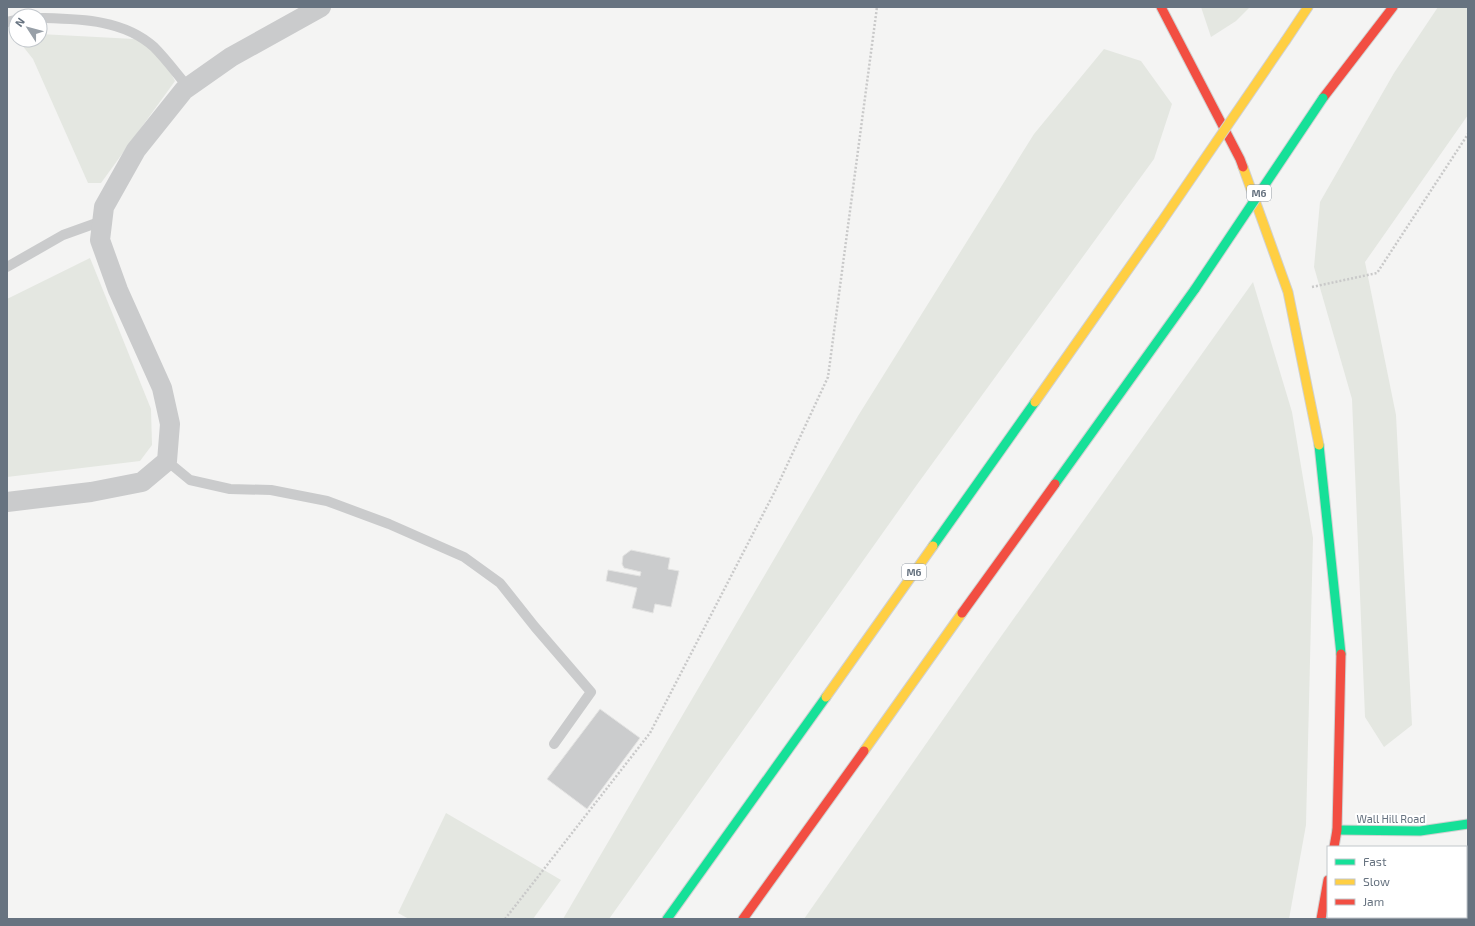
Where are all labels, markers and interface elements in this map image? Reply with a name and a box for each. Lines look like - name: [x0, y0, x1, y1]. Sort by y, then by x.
- north arrow: [8, 8, 48, 48]
- text: N: [12, 15, 27, 29]
- road number: M6: [1247, 185, 1271, 201]
- road number: M6: [902, 564, 926, 580]
- street label: Wall Hill Road: [1356, 812, 1426, 825]
- legend: [1327, 846, 1467, 918]
- text: Fast: [1363, 854, 1387, 868]
- text: Slow: [1363, 874, 1390, 888]
- text: Jam: [1363, 894, 1384, 908]

